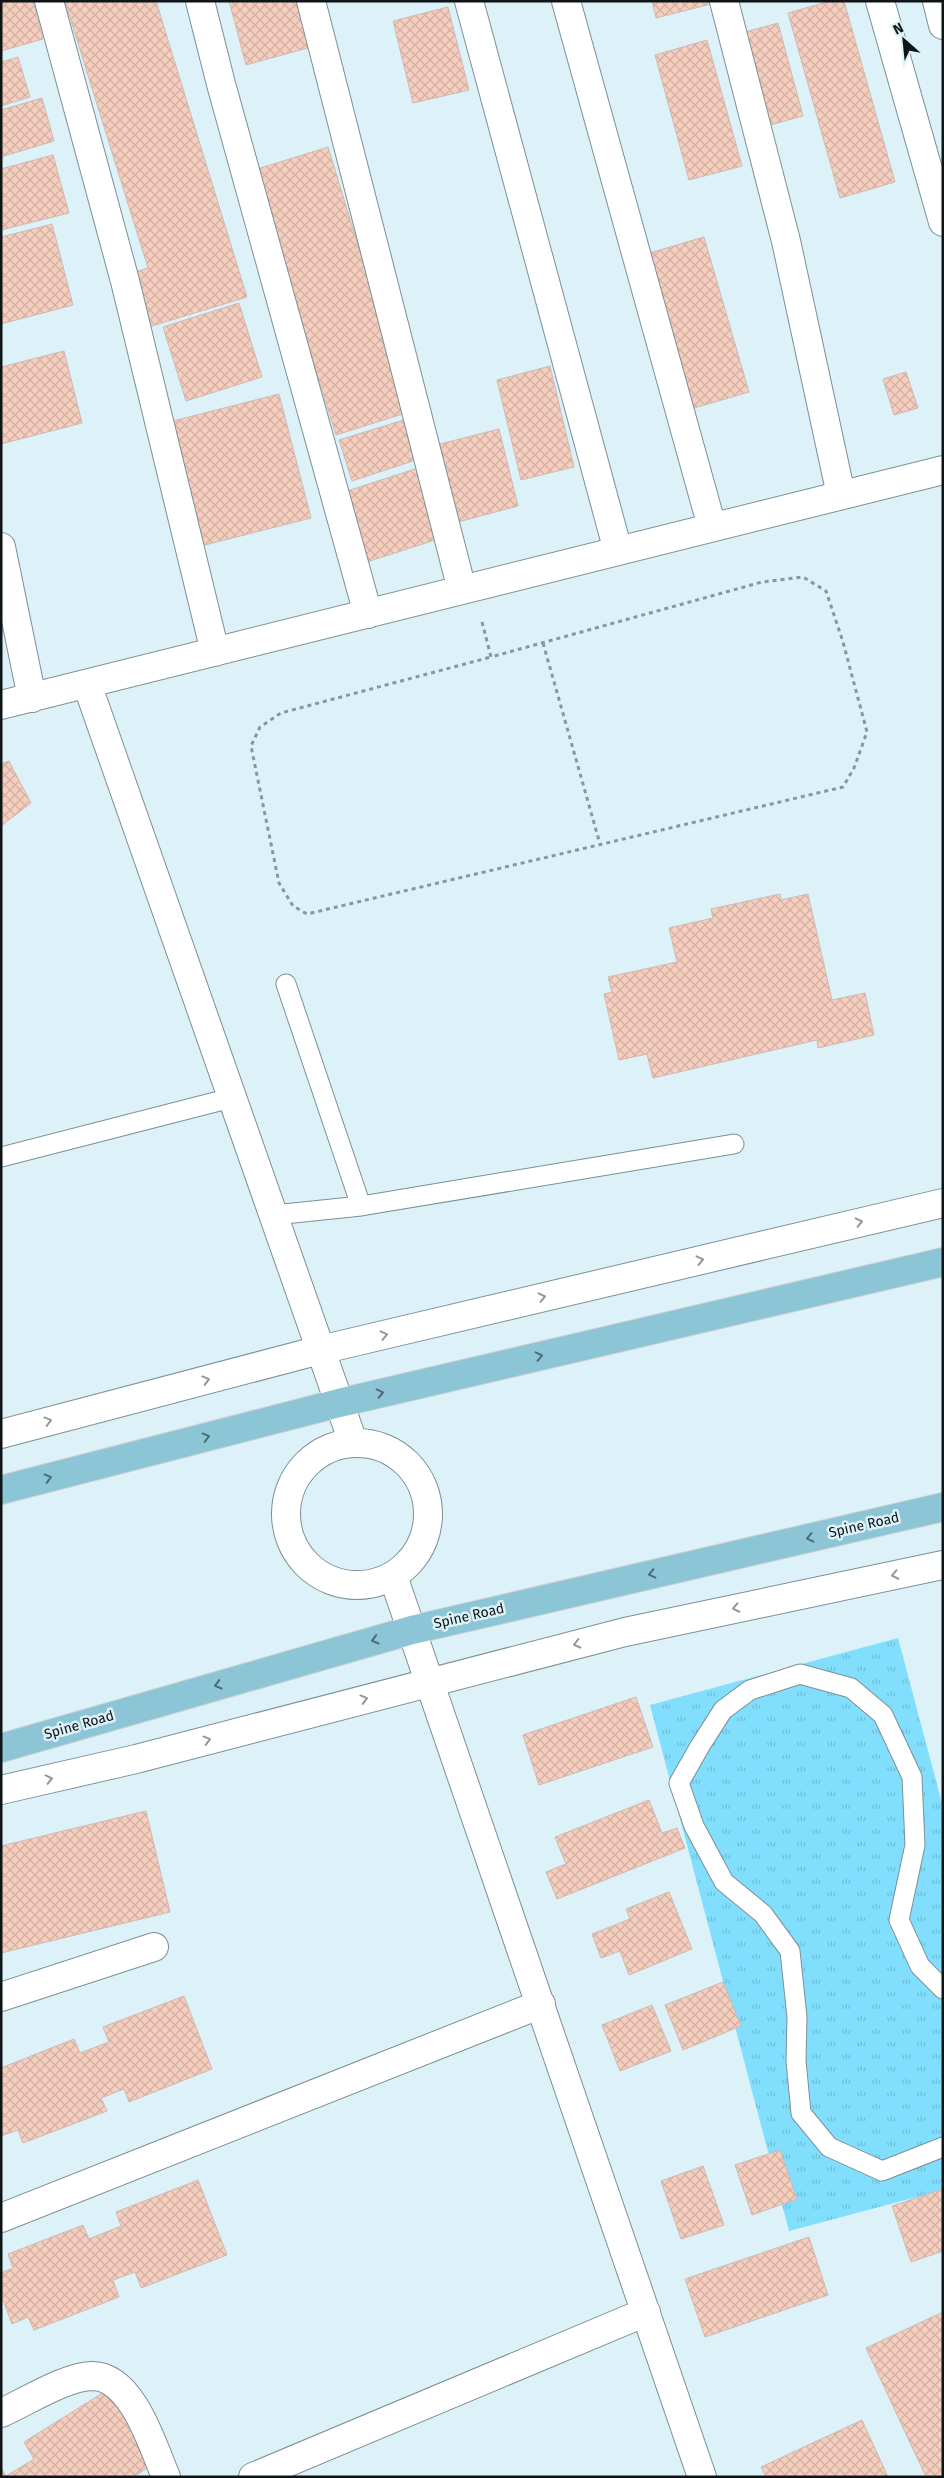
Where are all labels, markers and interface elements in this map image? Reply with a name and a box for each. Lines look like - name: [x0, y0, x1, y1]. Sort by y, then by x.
- north arrow: [879, 15, 929, 65]
- text: N: [890, 19, 906, 39]
- one-way arrow: [854, 1217, 863, 1228]
- one-way arrow: [696, 1255, 705, 1266]
- one-way arrow: [538, 1292, 547, 1303]
- one-way arrow: [380, 1330, 389, 1341]
- one-way arrow: [534, 1351, 543, 1362]
- one-way arrow: [201, 1375, 210, 1386]
- one-way arrow: [376, 1388, 385, 1399]
- one-way arrow: [44, 1416, 53, 1427]
- one-way arrow: [201, 1432, 210, 1443]
- one-way arrow: [44, 1473, 53, 1484]
- street label: Spine Road: [827, 1509, 901, 1541]
- one-way arrow: [806, 1532, 814, 1542]
- one-way arrow: [647, 1568, 656, 1579]
- one-way arrow: [891, 1569, 899, 1580]
- street label: Spine Road: [432, 1600, 506, 1632]
- one-way arrow: [732, 1603, 740, 1613]
- one-way arrow: [371, 1635, 379, 1645]
- one-way arrow: [573, 1638, 582, 1649]
- one-way arrow: [215, 1680, 223, 1690]
- one-way arrow: [359, 1694, 367, 1704]
- street label: Spine Road: [42, 1707, 116, 1743]
- one-way arrow: [202, 1735, 211, 1746]
- one-way arrow: [44, 1774, 53, 1785]

